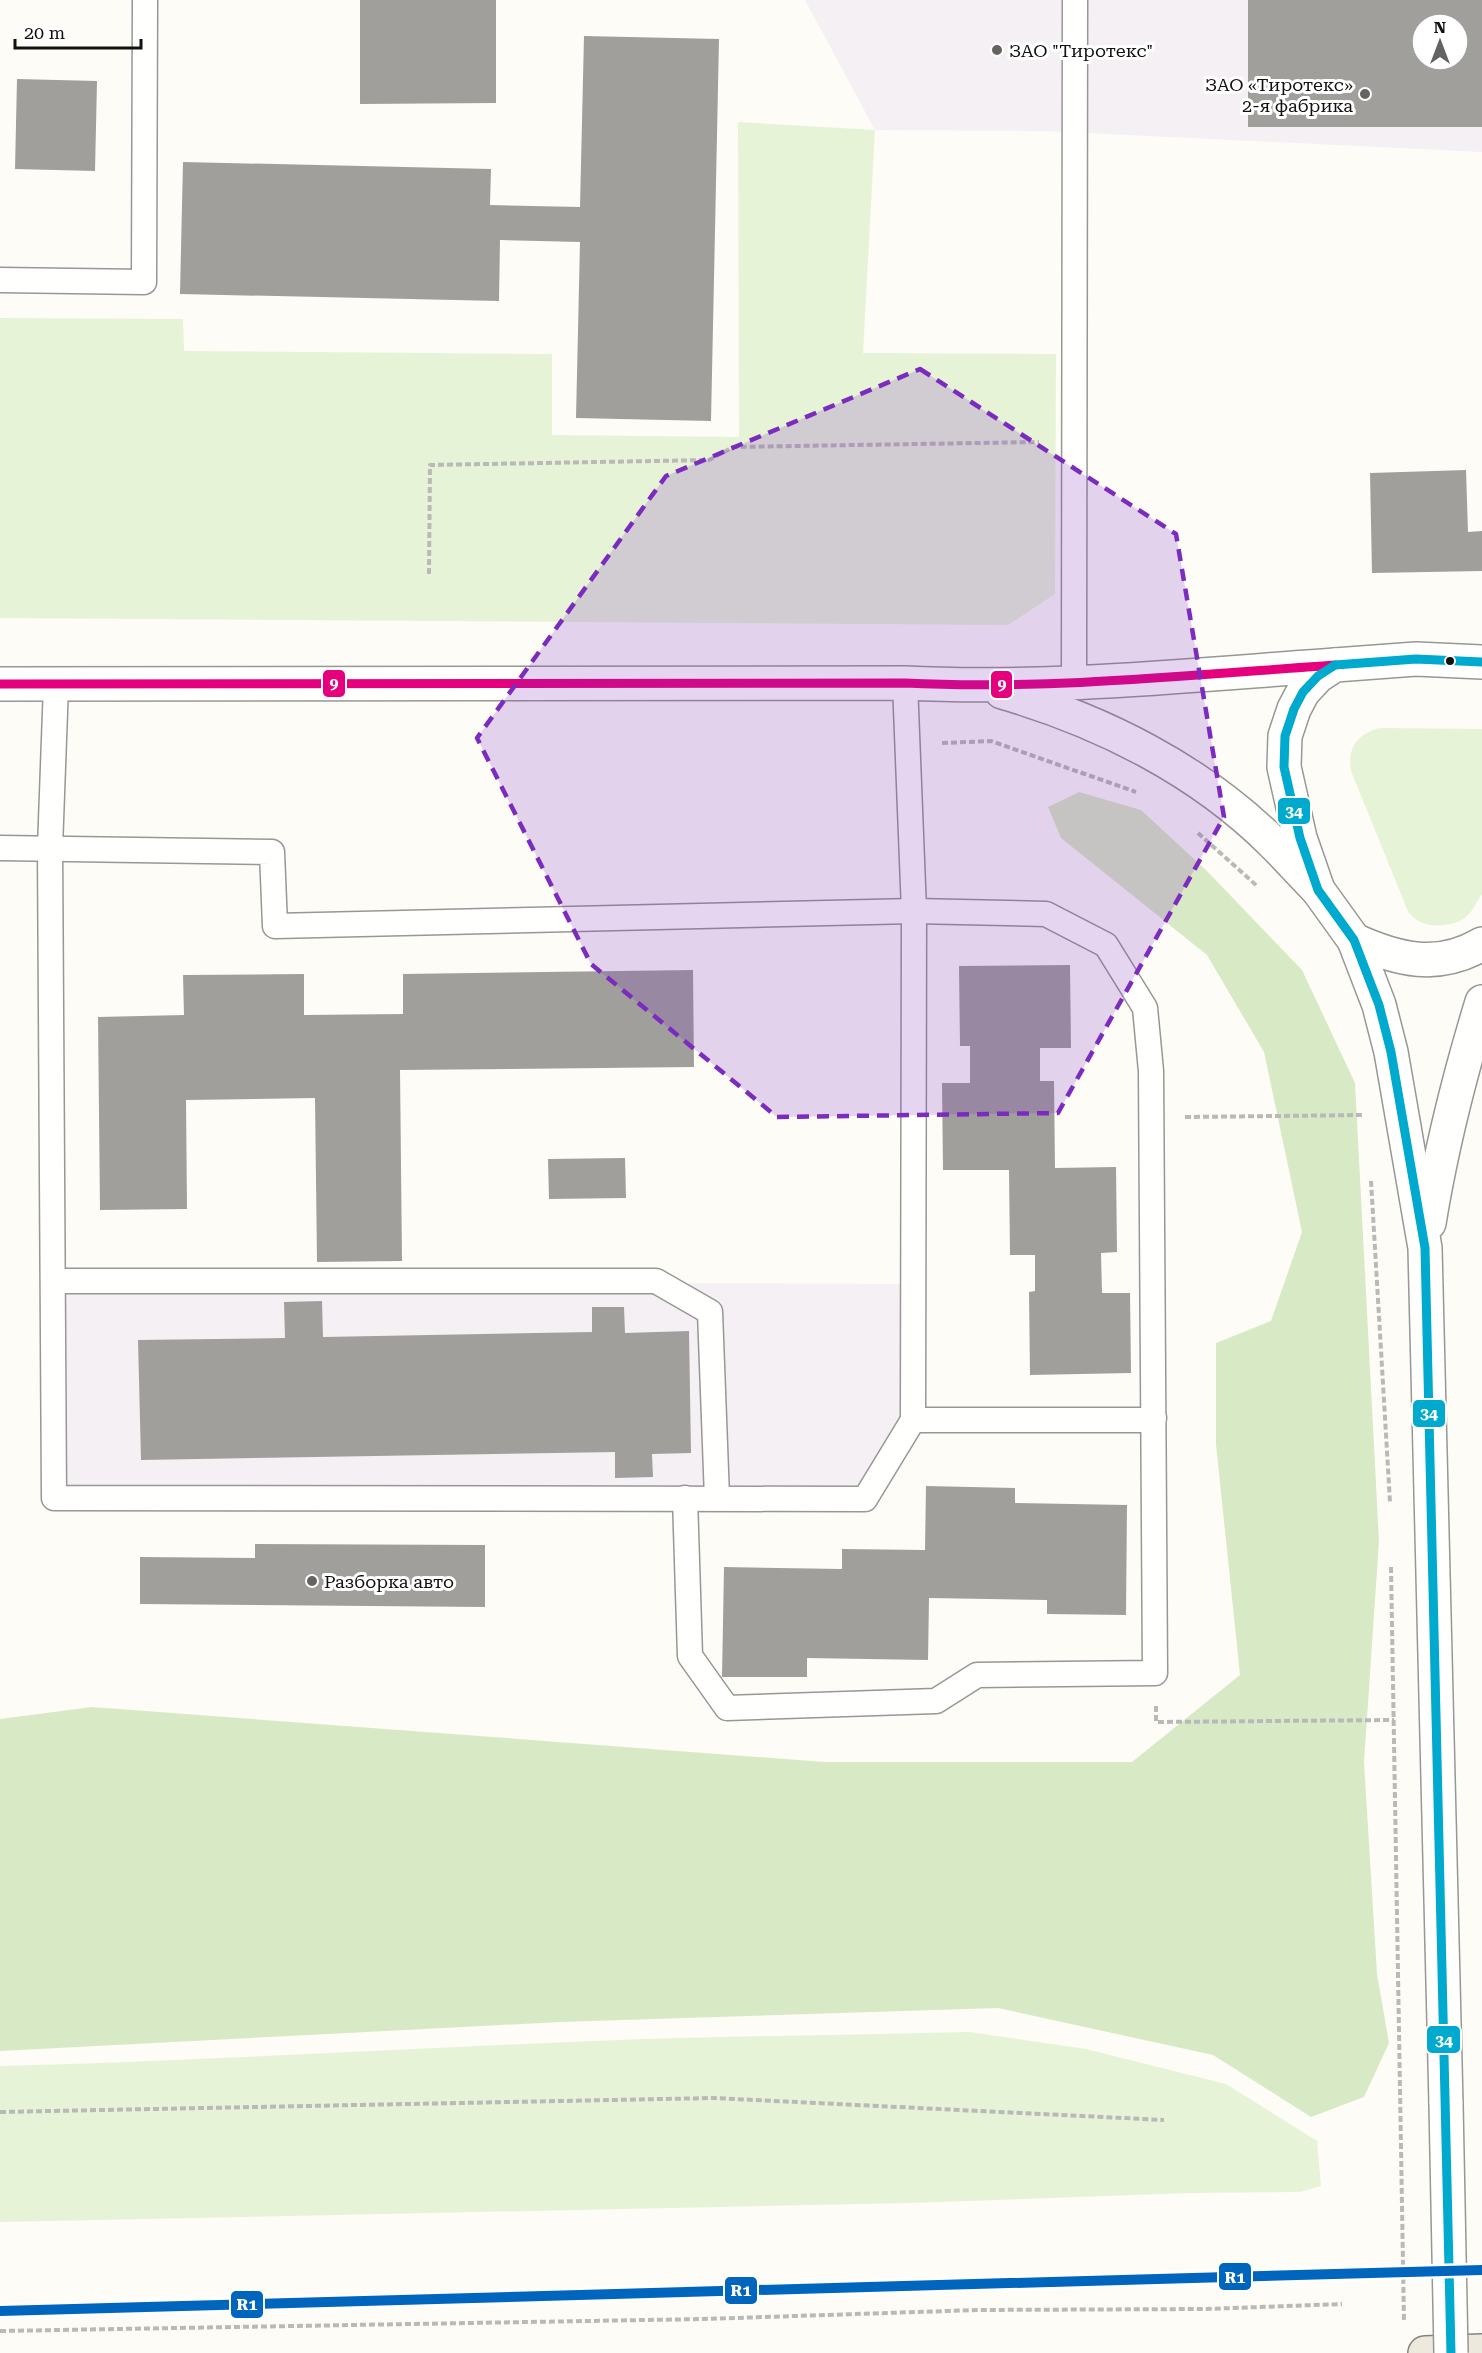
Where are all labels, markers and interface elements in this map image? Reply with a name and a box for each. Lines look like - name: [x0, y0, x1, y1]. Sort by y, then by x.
- scale bar: [15, 12, 141, 50]
- north arrow: [1410, 12, 1470, 72]
- text: N: [1434, 18, 1446, 37]
- text: 20 m: [24, 22, 65, 43]
- place label: ЗАО "Тиротекс": [1009, 40, 1153, 61]
- marker: ЗАО "Тиротекс": [990, 43, 1004, 57]
- place label: ЗАО «Тиротекс» 2-я фабрика: [1205, 74, 1353, 116]
- marker: ЗАО «Тиротекс» 2-я фабрика: [1358, 87, 1372, 101]
- unlabelled marker: [1444, 655, 1456, 667]
- line badge: 9: [322, 669, 346, 698]
- line badge: 9: [990, 670, 1013, 699]
- text: 9: [330, 674, 339, 693]
- text: 9: [998, 675, 1007, 694]
- line badge: 34: [1277, 797, 1311, 825]
- text: 34: [1285, 802, 1303, 821]
- line badge: 34: [1412, 1399, 1446, 1428]
- text: 34: [1420, 1404, 1438, 1423]
- place label: Разборка авто: [324, 1571, 454, 1592]
- marker: Разборка авто: [305, 1574, 319, 1588]
- line badge: 34: [1426, 2025, 1461, 2054]
- text: 34: [1435, 2031, 1453, 2050]
- line badge: R1: [1218, 2262, 1252, 2291]
- text: R1: [1225, 2268, 1245, 2287]
- line badge: R1: [724, 2276, 758, 2305]
- text: R1: [731, 2281, 751, 2300]
- line badge: R1: [230, 2290, 264, 2319]
- text: R1: [237, 2295, 257, 2314]

